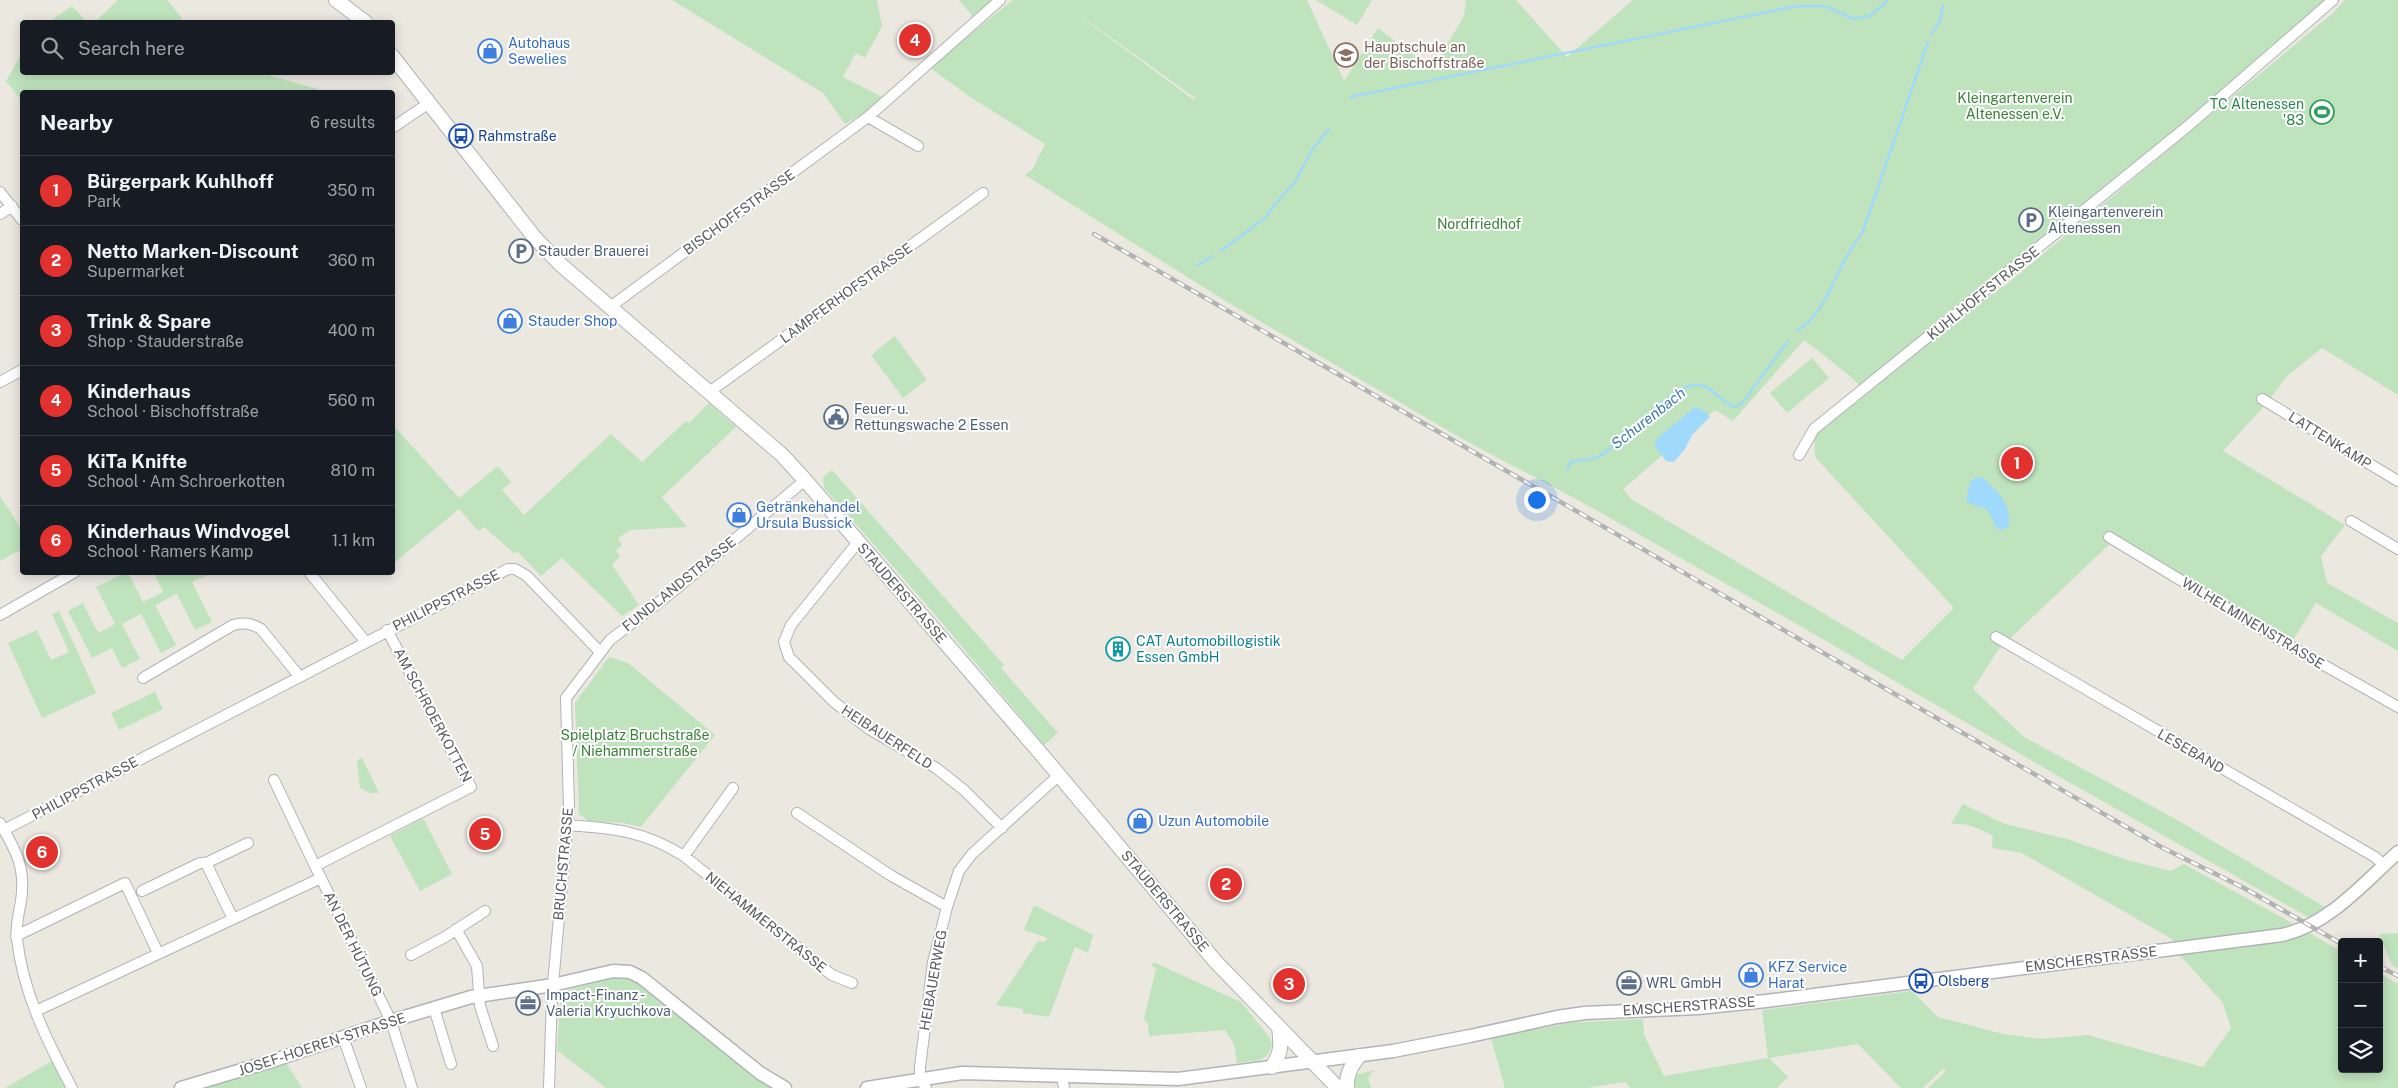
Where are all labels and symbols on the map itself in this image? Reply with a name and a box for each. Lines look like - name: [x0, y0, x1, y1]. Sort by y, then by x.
- pin: 4: [899, 21, 931, 59]
- place label: Autohaus Sewelies: [508, 35, 570, 67]
- shop icon: Autohaus Sewelies: [477, 38, 503, 64]
- place label: Hauptschule an der Bischoffstraße: [1364, 39, 1485, 71]
- school or university icon: Hauptschule an der Bischoffstraße: [1333, 42, 1359, 68]
- park label: Kleingartenverein Altenessen e.V.: [1957, 90, 2073, 122]
- place label: TC Altenessen '83: [2210, 96, 2304, 128]
- sports icon: TC Altenessen '83: [2309, 99, 2335, 125]
- bus stop icon: Rahmstraße: [448, 123, 474, 149]
- place label: Rahmstraße: [478, 128, 557, 144]
- street label: BISCHOFFSTRASSE: [680, 166, 798, 258]
- place label: Kleingartenverein Altenessen: [2048, 204, 2163, 236]
- parking icon: Kleingartenverein Altenessen: [2018, 207, 2044, 233]
- park label: Nordfriedhof: [1437, 216, 1522, 232]
- parking icon: Stauder Brauerei: [508, 238, 534, 264]
- street label: LAMPFERHOFSTRASSE: [777, 240, 915, 346]
- place label: Stauder Brauerei: [538, 243, 649, 259]
- street label: KUHLHOFFSTRASSE: [1924, 243, 2042, 343]
- shop icon: Stauder Shop: [497, 308, 523, 334]
- place label: Stauder Shop: [528, 313, 617, 329]
- water label: Schurenbach: [1608, 384, 1688, 452]
- place label: Feuer- u. Rettungswache 2 Essen: [854, 401, 1009, 433]
- public building icon: Feuer- u. Rettungswache 2 Essen: [823, 404, 849, 430]
- street label: LATTENKAMP: [2286, 408, 2374, 472]
- pin: 1: [2001, 444, 2033, 482]
- your location: [1524, 487, 1550, 513]
- place label: Getränkehandel Ursula Bussick: [756, 499, 860, 531]
- shop icon: Getränkehandel Ursula Bussick: [726, 502, 752, 528]
- street label: FUNDLANDSTRASSE: [619, 533, 739, 635]
- street label: STAUDERSTRASSE: [854, 540, 950, 646]
- street label: PHILIPPSTRASSE: [390, 566, 502, 634]
- street label: WILHELMINENSTRASSE: [2179, 574, 2327, 672]
- place label: CAT Automobillogistik Essen GmbH: [1136, 633, 1281, 665]
- building icon: CAT Automobillogistik Essen GmbH: [1105, 636, 1131, 662]
- street label: AM SCHROERKOTTEN: [391, 645, 475, 785]
- street label: HEIBAUERFELD: [839, 702, 935, 772]
- street label: LESEBAND: [2155, 725, 2227, 777]
- park label: Spielplatz Bruchstraße / Niehammerstraße: [561, 727, 709, 759]
- street label: PHILIPPSTRASSE: [29, 753, 141, 823]
- street label: BRUCHSTRASSE: [550, 807, 576, 921]
- shop icon: Uzun Automobile: [1127, 808, 1153, 834]
- place label: Uzun Automobile: [1158, 813, 1269, 829]
- pin: 5: [469, 815, 501, 853]
- pin: 6: [26, 833, 58, 871]
- street label: STAUDERSTRASSE: [1118, 847, 1212, 955]
- pin: 2: [1210, 865, 1242, 903]
- street label: NIEHAMMERSTRASSE: [702, 868, 830, 976]
- street label: AN DER HÜTUNG: [321, 888, 387, 999]
- street label: HEIBAUERWEG: [916, 928, 950, 1032]
- street label: EMSCHERSTRASSE: [2024, 943, 2158, 975]
- place label: KFZ Service Harat: [1768, 959, 1847, 991]
- shop icon: KFZ Service Harat: [1738, 962, 1764, 988]
- pin: 3: [1273, 965, 1305, 1003]
- bus stop icon: Olsberg: [1908, 968, 1934, 994]
- office icon: WRL GmbH: [1616, 970, 1642, 996]
- place label: Olsberg: [1938, 973, 1990, 989]
- place label: WRL GmbH: [1646, 975, 1722, 991]
- place label: Impact-Finanz - Valeria Kryuchkova: [546, 987, 671, 1019]
- office icon: Impact-Finanz - Valeria Kryuchkova: [515, 990, 541, 1016]
- street label: EMSCHERSTRASSE: [1622, 993, 1756, 1019]
- street label: JOSEF-HOEREN-STRASSE: [236, 1009, 408, 1079]

